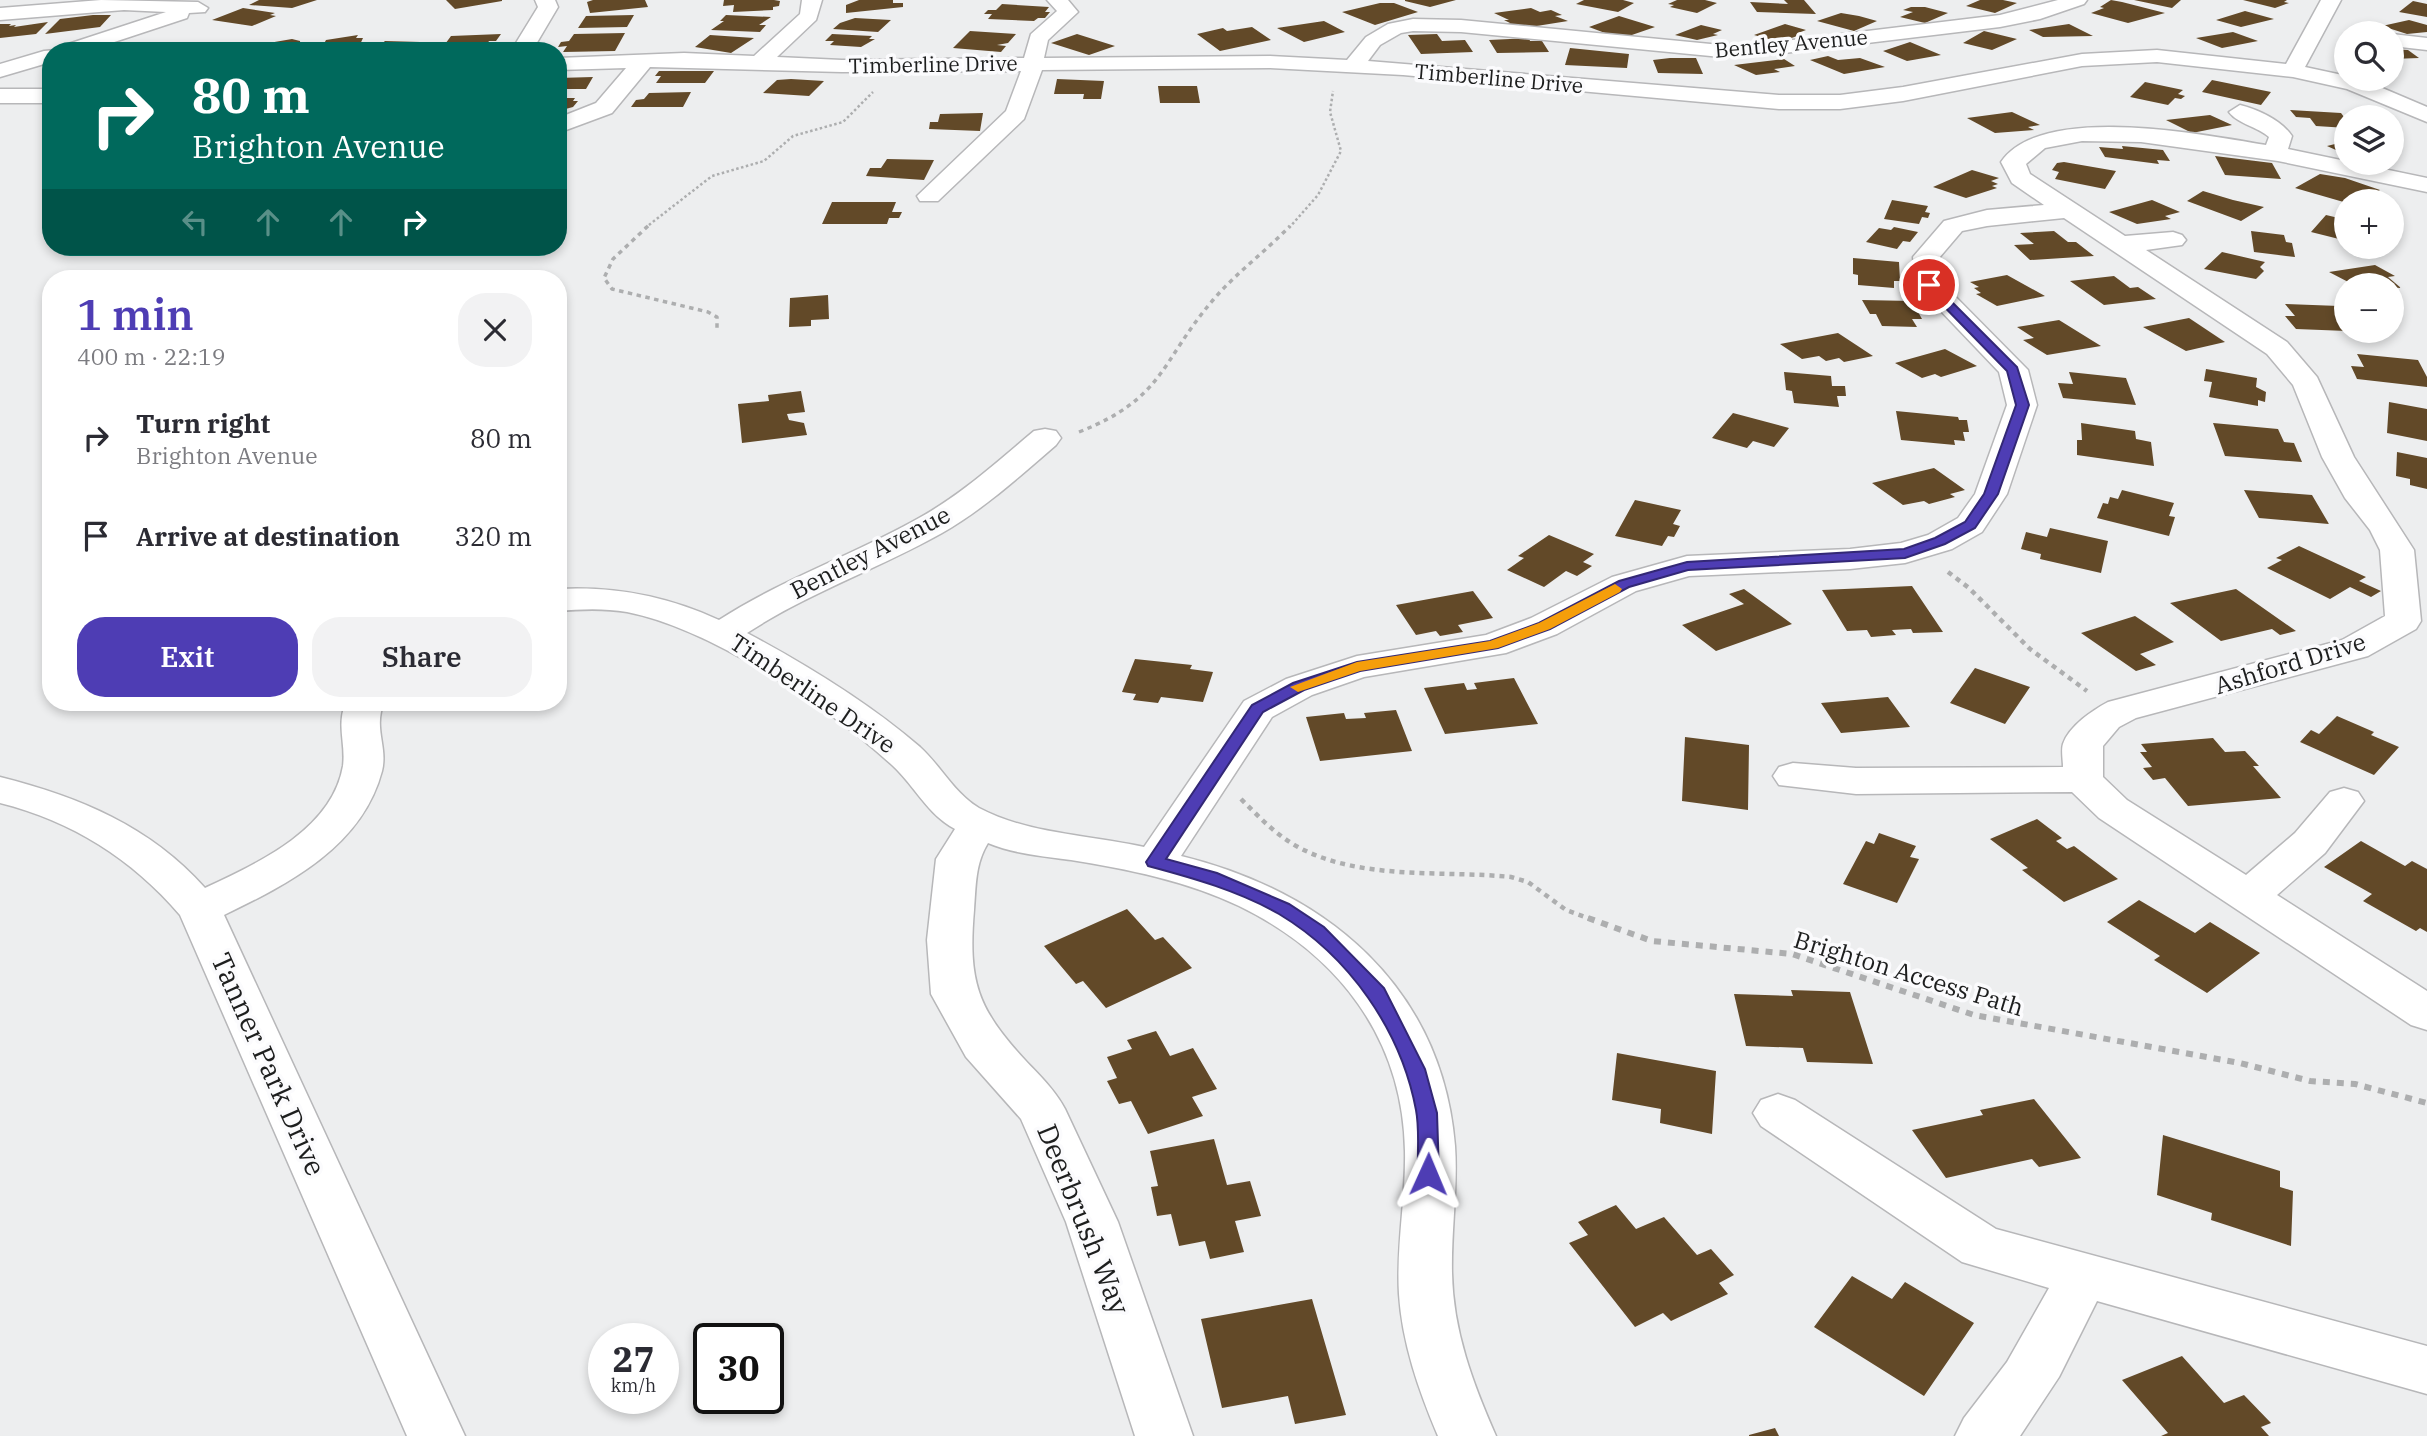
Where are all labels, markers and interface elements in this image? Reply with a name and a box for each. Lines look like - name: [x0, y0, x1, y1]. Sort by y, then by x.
- map controls: [2334, 21, 2404, 343]
- button: search: [2334, 21, 2404, 91]
- street label: Bentley Avenue: [1713, 22, 1869, 64]
- street label: Timberline Drive: [848, 49, 1018, 79]
- street label: Timberline Drive: [1414, 57, 1584, 99]
- text: 80 m: [192, 63, 310, 126]
- icon: right: [77, 70, 168, 161]
- button: layers: [2334, 105, 2404, 175]
- text: Brighton Avenue: [192, 125, 445, 167]
- button: +: [2334, 189, 2404, 259]
- icon: left: [176, 203, 214, 241]
- icon: ahead: [249, 203, 287, 241]
- icon: ahead: [322, 203, 360, 241]
- icon: right: [395, 203, 433, 241]
- pin: [1899, 255, 1959, 315]
- icon: arrive: [1910, 266, 1948, 304]
- button: −: [2334, 273, 2404, 343]
- text: 1 min: [77, 287, 194, 342]
- button: close: [458, 293, 532, 367]
- text: 400 m · 22:19: [77, 341, 226, 371]
- text: Turn right: [136, 406, 270, 440]
- icon: right: [77, 419, 115, 457]
- text: 80 m: [470, 421, 532, 455]
- text: Brighton Avenue: [136, 440, 318, 470]
- street label: Bentley Avenue: [785, 498, 955, 606]
- icon: arrive: [77, 517, 115, 555]
- text: Arrive at destination: [136, 519, 400, 553]
- text: 320 m: [454, 519, 532, 553]
- button: Exit: [77, 617, 298, 697]
- button: Share: [312, 617, 532, 697]
- street label: Ashford Drive: [2211, 625, 2369, 701]
- street label: Timberline Drive: [724, 626, 902, 760]
- street label: Brighton Access Path: [1790, 923, 2028, 1023]
- street label: Tanner Park Drive: [203, 947, 335, 1181]
- street label: Deerbrush Way: [1029, 1118, 1139, 1320]
- position arrow: [1391, 1137, 1465, 1211]
- speed limit sign: 30: [693, 1323, 784, 1414]
- text: 27: [612, 1336, 655, 1382]
- text: km/h: [611, 1374, 656, 1397]

